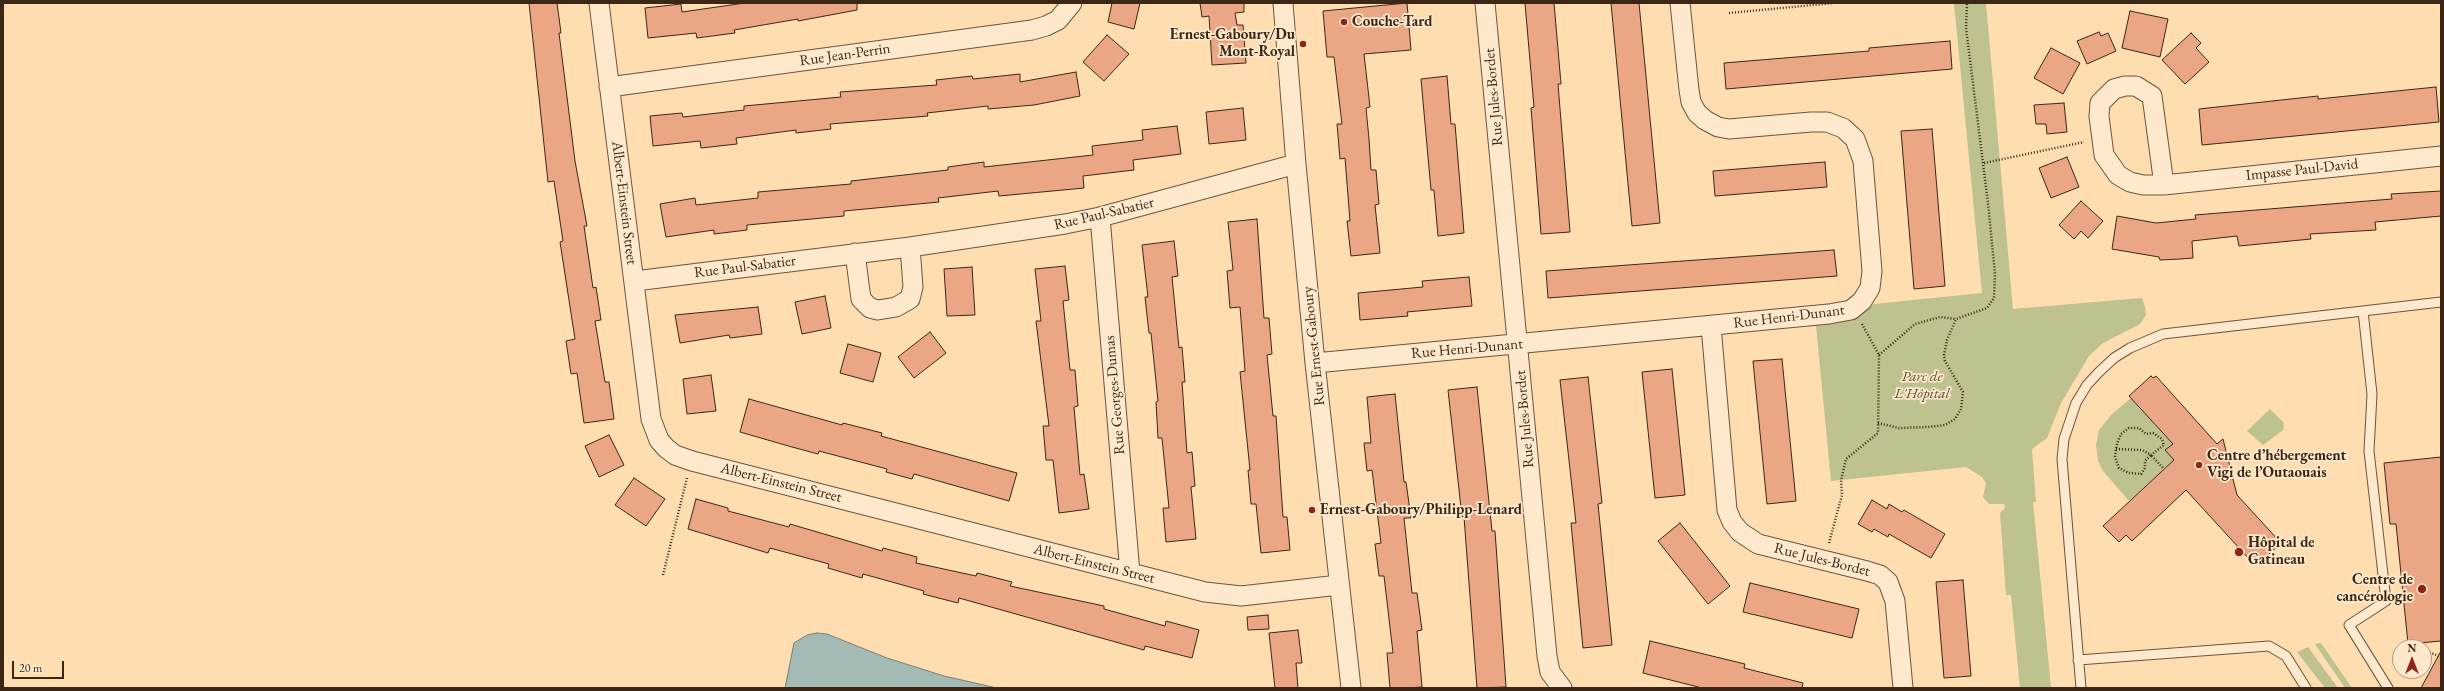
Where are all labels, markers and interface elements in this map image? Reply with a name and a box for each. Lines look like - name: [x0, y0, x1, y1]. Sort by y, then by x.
- place label: Couche-Tard: [1352, 13, 1433, 31]
- marker: Couche-Tard: [1339, 17, 1349, 27]
- place label: Ernest-Gaboury/Du Mont-Royal: [1170, 26, 1295, 61]
- marker: Ernest-Gaboury/Du Mont-Royal: [1298, 39, 1308, 49]
- street label: Rue Jean-Perrin: [798, 40, 892, 70]
- street label: Rue Jules-Bordet: [1481, 47, 1507, 147]
- street label: Albert-Einstein Street: [607, 140, 641, 266]
- street label: Impasse Paul-David: [2245, 155, 2359, 185]
- street label: Rue Paul-Sabatier: [1052, 194, 1156, 234]
- street label: Rue Paul-Sabatier: [693, 252, 797, 282]
- street label: Rue Ernest-Gaboury: [1299, 285, 1329, 407]
- street label: Rue Henri-Dunant: [1732, 301, 1846, 333]
- street label: Rue Georges-Dumas: [1101, 335, 1129, 455]
- street label: Rue Henri-Dunant: [1410, 335, 1524, 363]
- park label: Parc de L'Hôpital: [1894, 368, 1950, 403]
- street label: Rue Jules-Bordet: [1512, 369, 1538, 469]
- place label: Centre d’hébergement Vigi de l’Outaouais: [2207, 447, 2346, 482]
- street label: Albert-Einstein Street: [718, 459, 844, 507]
- marker: Centre d’hébergement Vigi de l’Outaouais: [2194, 460, 2204, 470]
- place label: Ernest-Gaboury/Philipp-Lenard: [1320, 501, 1522, 519]
- marker: Ernest-Gaboury/Philipp-Lenard: [1307, 505, 1317, 515]
- place label: Hôpital de Gatineau: [2248, 534, 2315, 569]
- street label: Rue Jules-Bordet: [1772, 539, 1872, 581]
- street label: Albert-Einstein Street: [1031, 540, 1157, 588]
- marker: Hôpital de Gatineau: [2233, 546, 2245, 558]
- place label: Centre de cancérologie: [2337, 571, 2413, 606]
- marker: Centre de cancérologie: [2416, 583, 2428, 595]
- north arrow: [2392, 639, 2432, 679]
- text: N: [2408, 641, 2416, 655]
- scale bar: [14, 653, 66, 679]
- text: 20 m: [19, 660, 42, 676]

